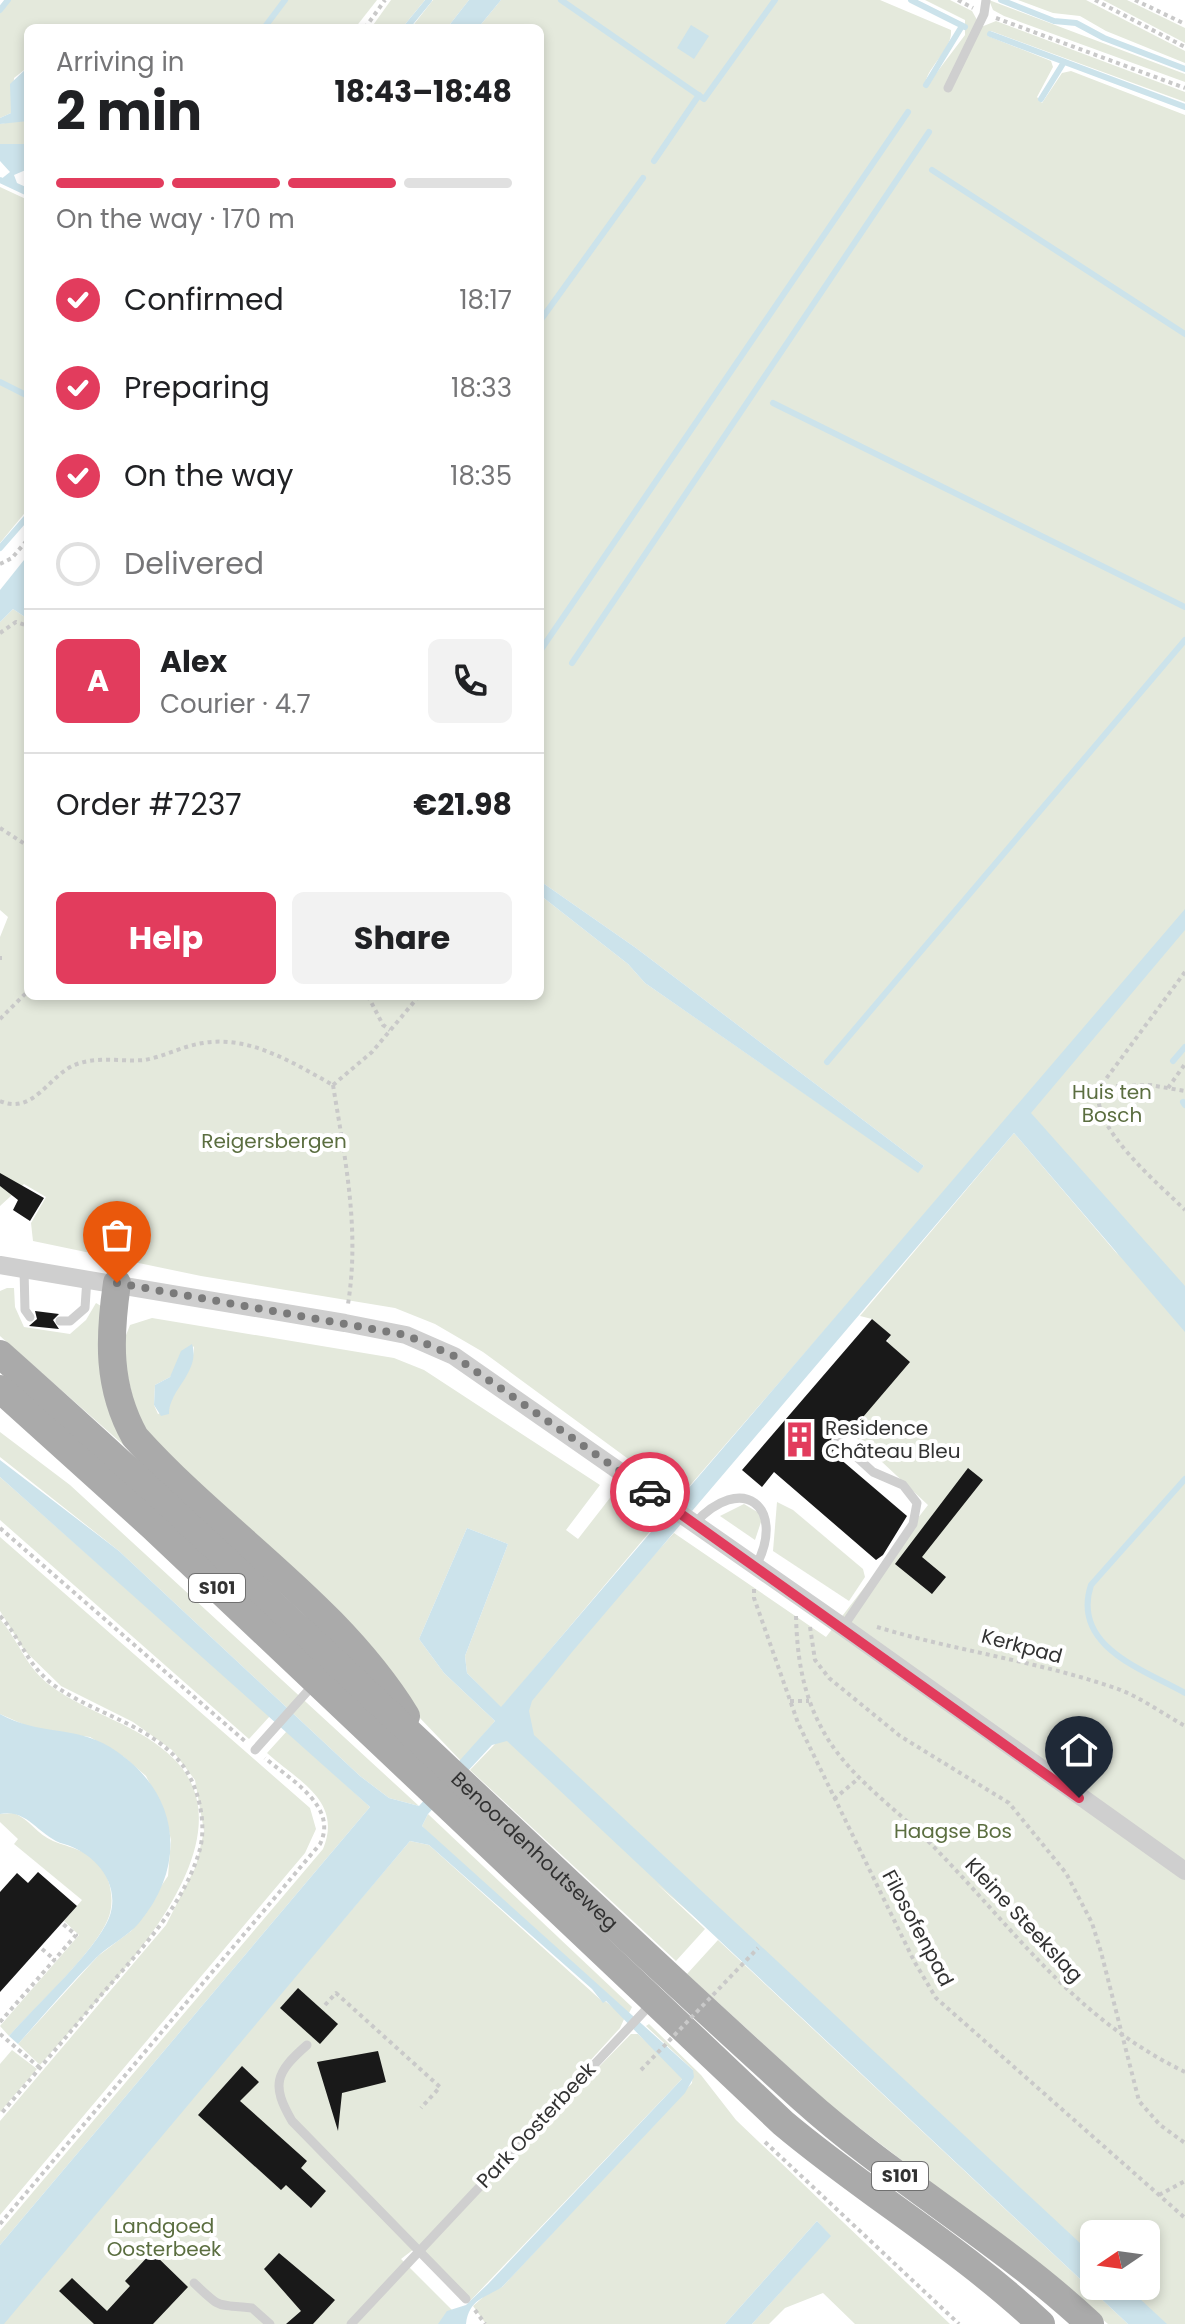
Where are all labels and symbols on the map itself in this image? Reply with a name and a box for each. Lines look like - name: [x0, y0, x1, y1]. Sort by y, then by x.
- park label: Huis ten Bosch: [1072, 1078, 1152, 1129]
- park label: Reigersbergen: [201, 1127, 347, 1155]
- pin: [83, 1201, 151, 1283]
- place label: Residence Château Bleu: [825, 1414, 960, 1465]
- building icon: Residence Château Bleu: [780, 1420, 818, 1458]
- courier: [610, 1452, 690, 1532]
- road number: S101: [189, 1574, 245, 1602]
- street label: Kerkpad: [978, 1622, 1066, 1670]
- pin: [1045, 1716, 1113, 1798]
- street label: Benoordenhoutseweg: [445, 1765, 625, 1937]
- park label: Haagse Bos: [894, 1817, 1012, 1845]
- street label: Kleine Steekslag: [959, 1851, 1089, 1989]
- street label: Filosofenpad: [876, 1865, 960, 1991]
- street label: Park Oosterbeek: [470, 2055, 602, 2194]
- road number: S101: [872, 2162, 928, 2190]
- park label: Landgoed Oosterbeek: [107, 2212, 222, 2263]
- north arrow: [1080, 2220, 1160, 2300]

